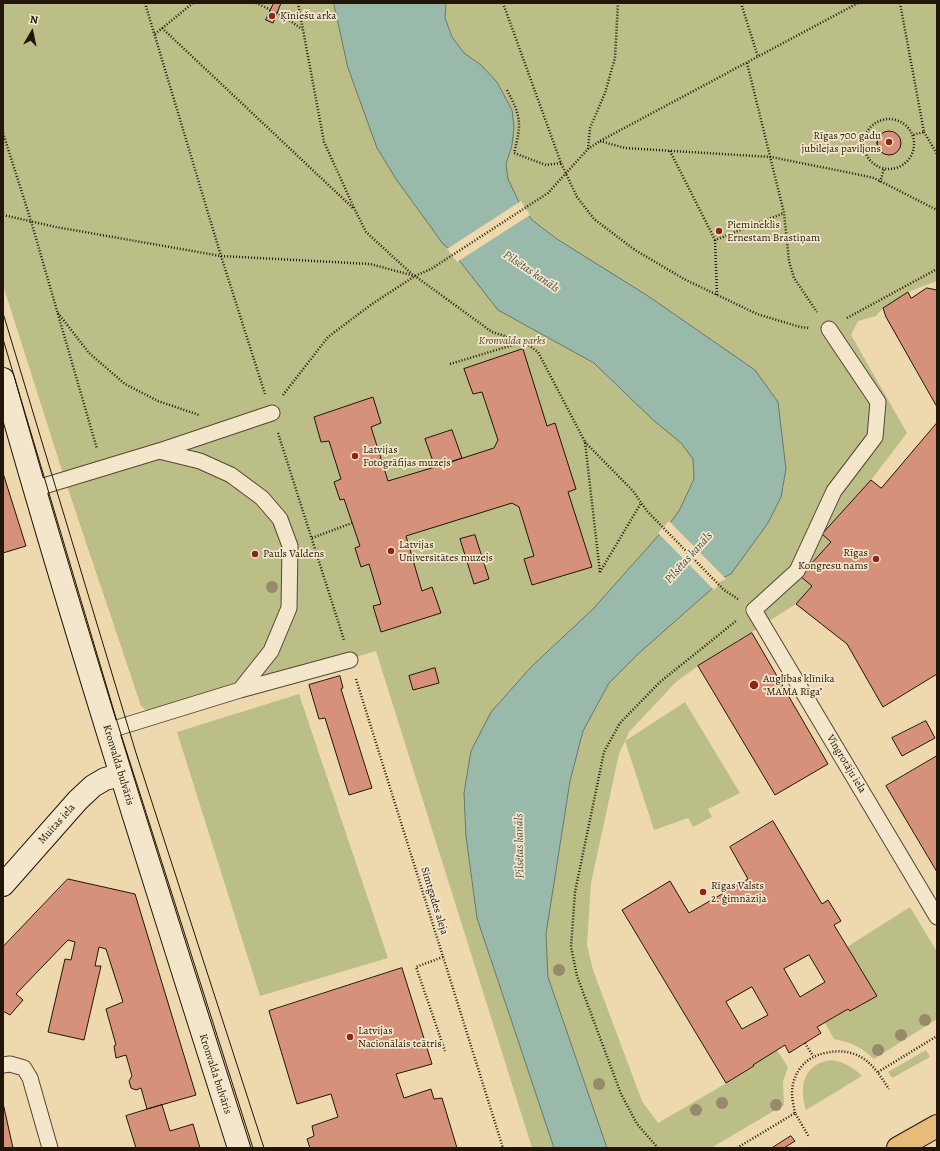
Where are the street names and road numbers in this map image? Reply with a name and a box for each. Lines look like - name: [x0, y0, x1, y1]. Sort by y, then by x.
- street label: Kronvalda bulvāris: [99, 723, 137, 807]
- street label: Vingrotāju iela: [823, 732, 869, 796]
- street label: Muitas iela: [36, 801, 78, 847]
- street label: Simtgades aleja: [417, 866, 451, 936]
- street label: Kronvalda bulvāris: [196, 1032, 234, 1116]

